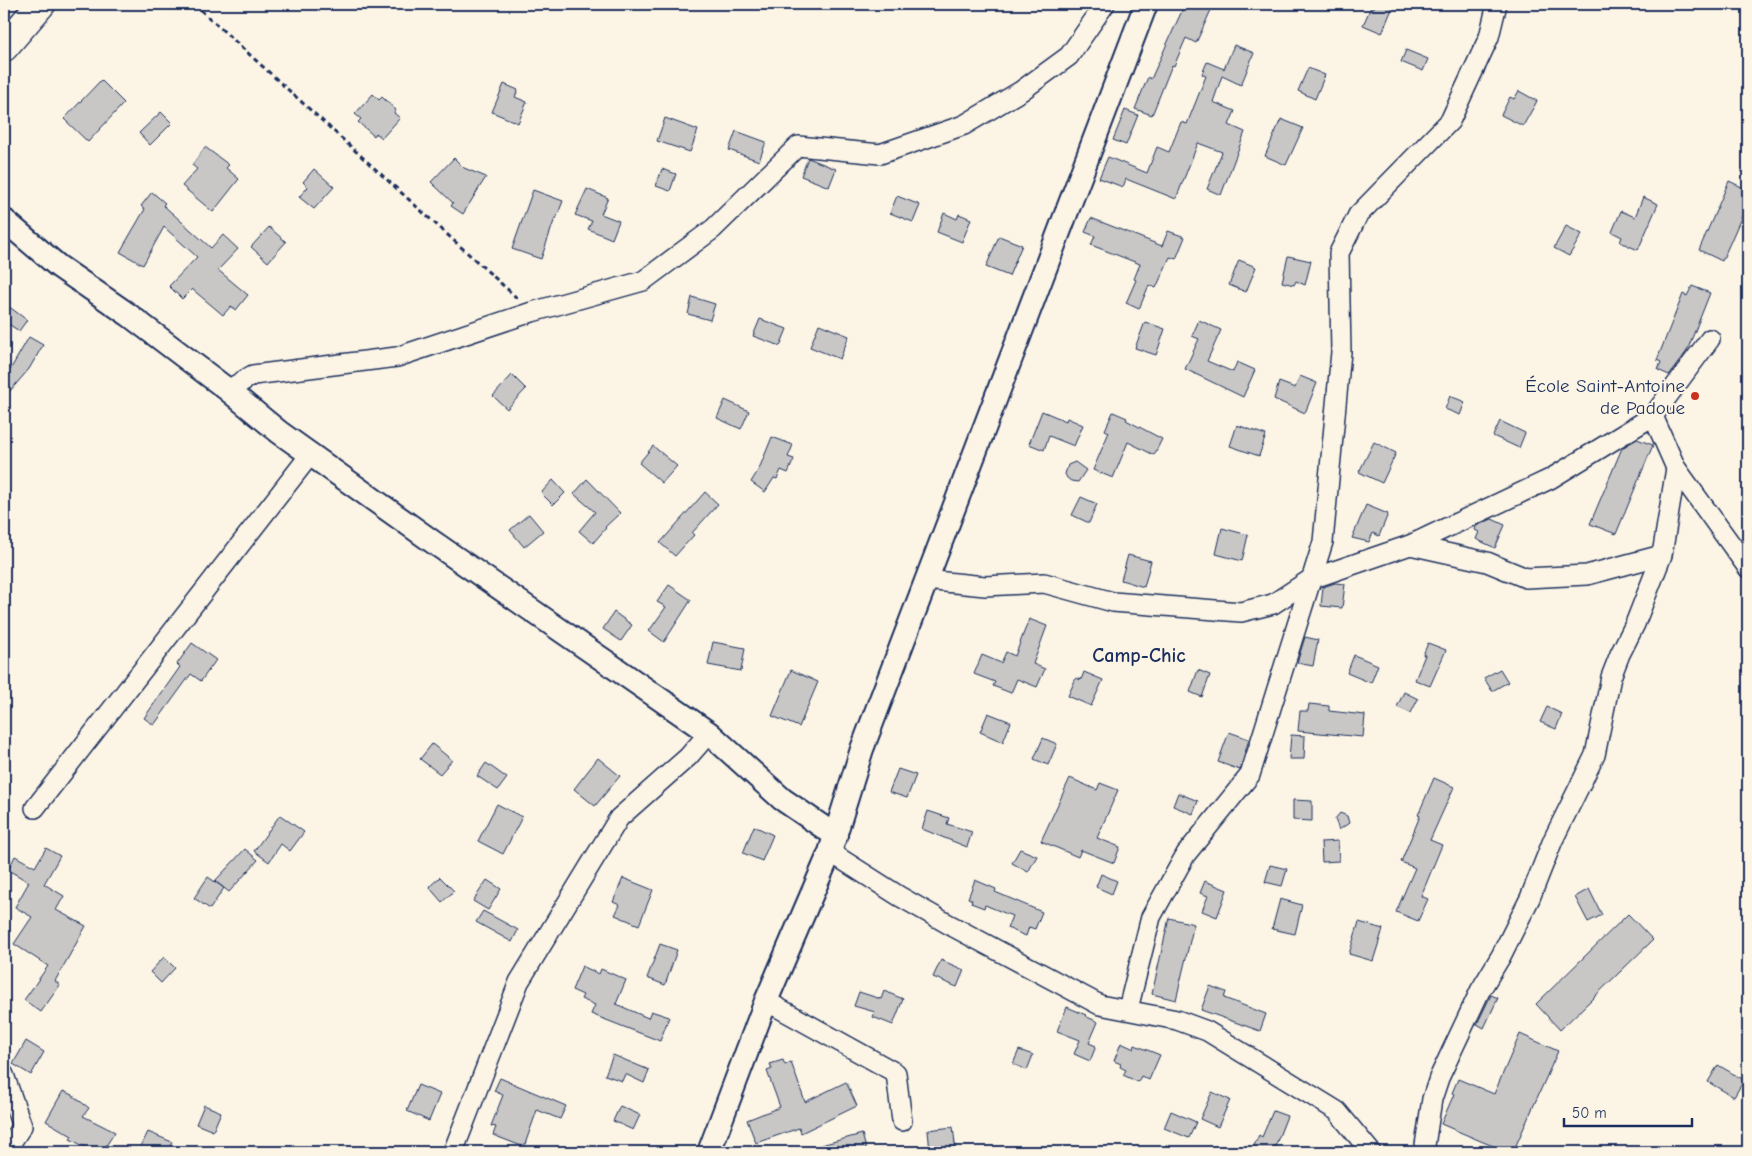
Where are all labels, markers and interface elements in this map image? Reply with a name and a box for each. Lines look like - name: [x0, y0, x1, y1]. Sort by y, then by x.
- place label: École Saint-Antoine de Padoue: [1525, 375, 1685, 419]
- marker: École Saint-Antoine de Padoue: [1689, 390, 1701, 402]
- district label: Camp-Chic: [1092, 644, 1186, 667]
- scale bar: [1564, 1096, 1692, 1128]
- text: 50 m: [1572, 1104, 1607, 1122]

